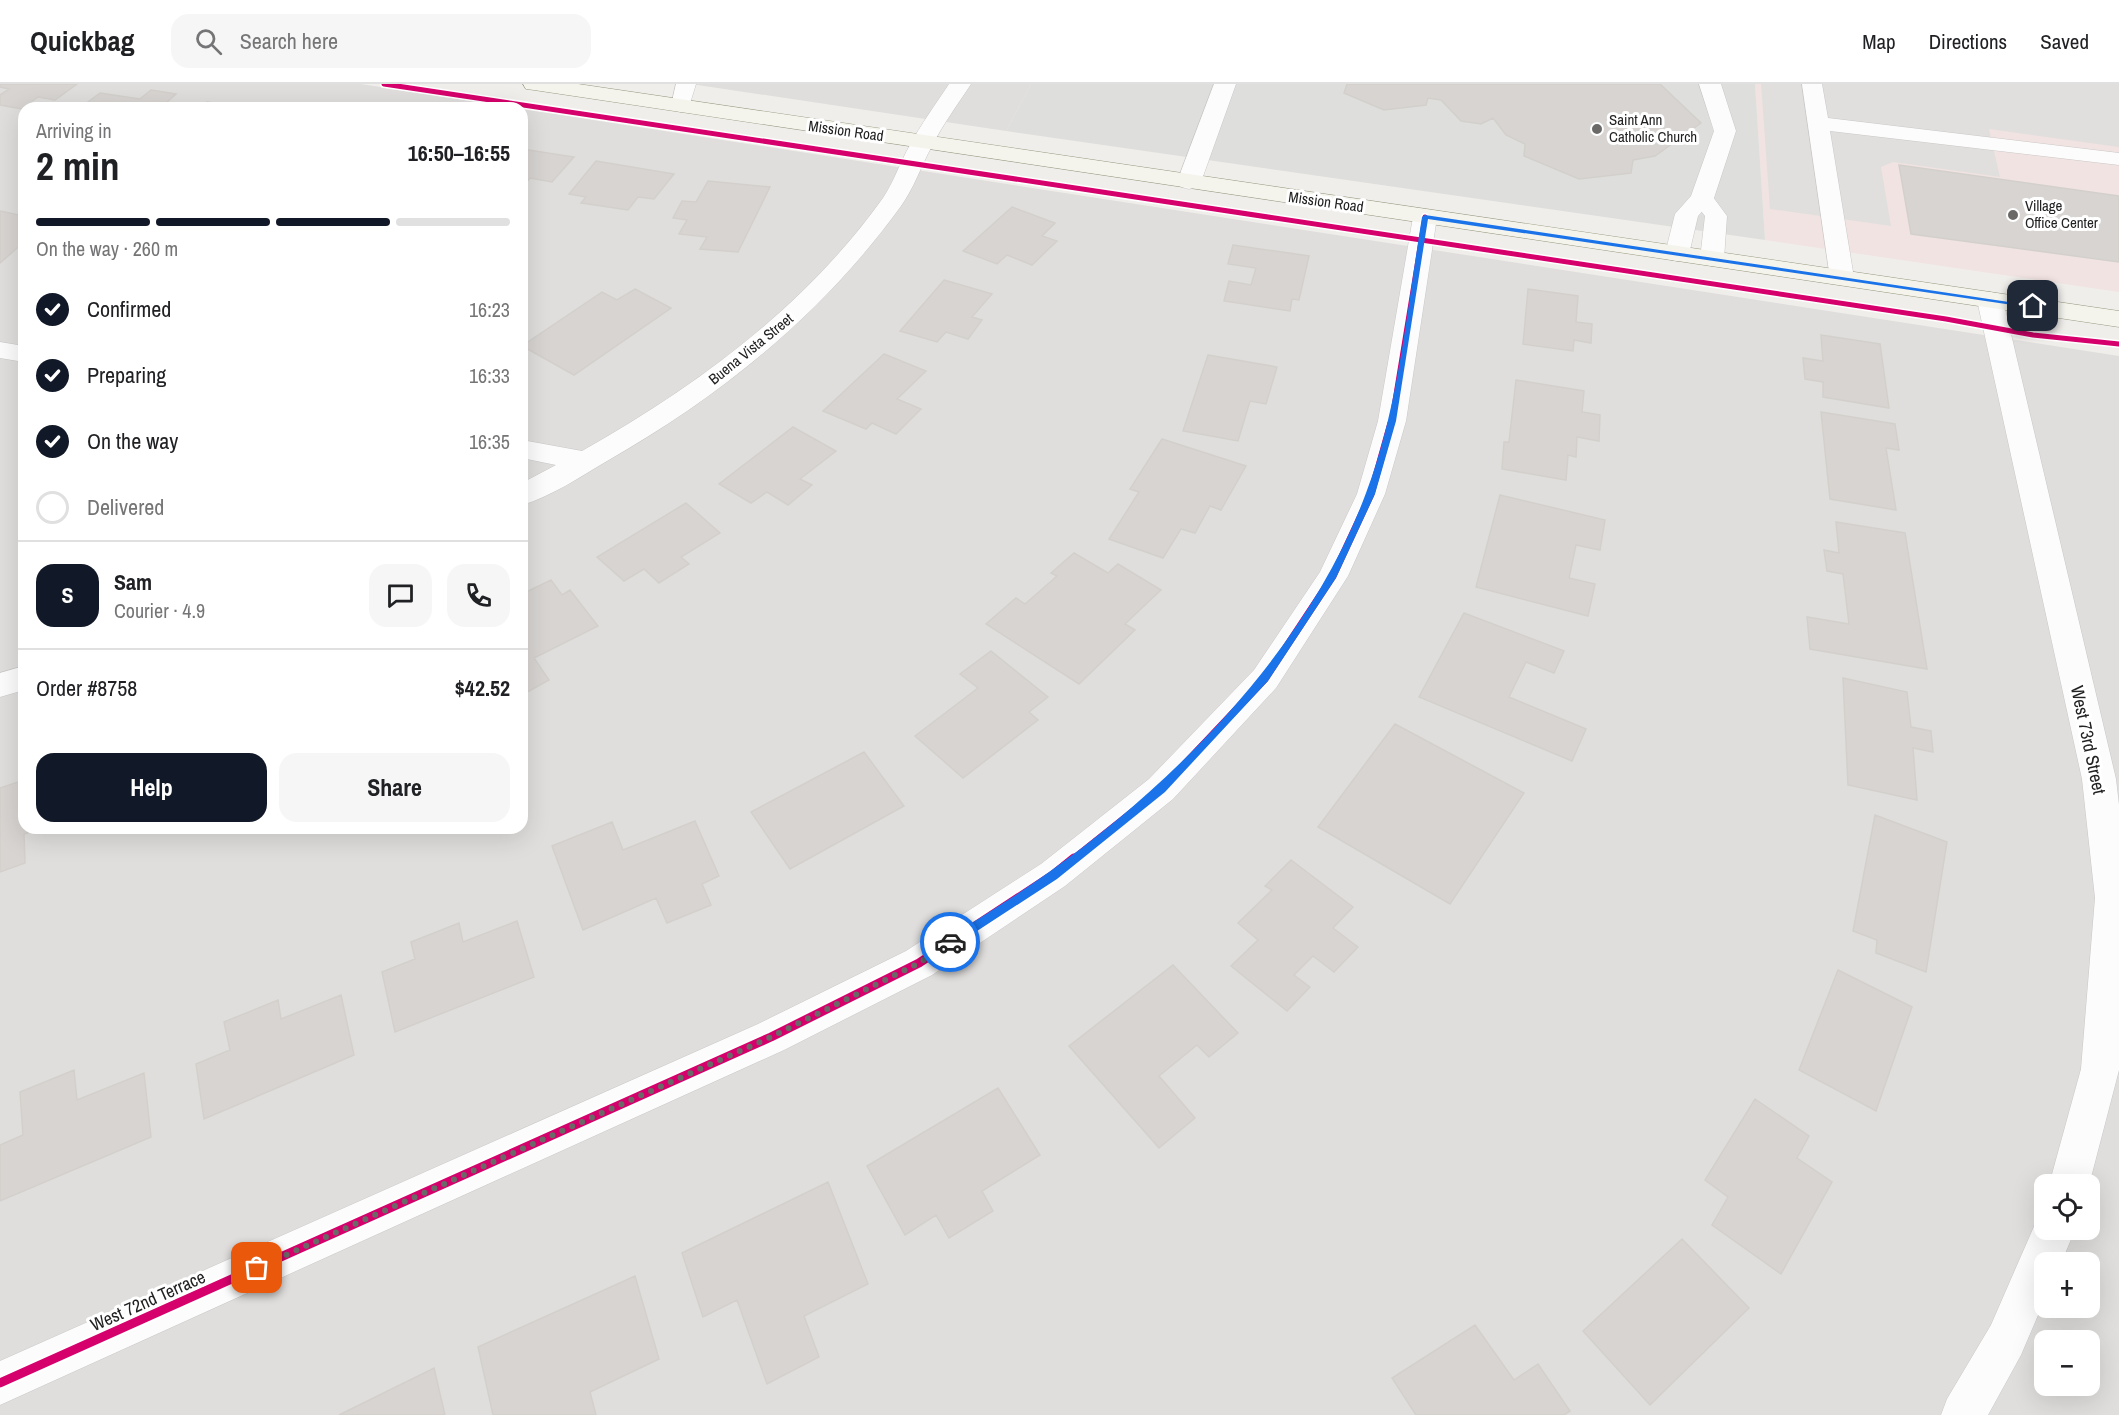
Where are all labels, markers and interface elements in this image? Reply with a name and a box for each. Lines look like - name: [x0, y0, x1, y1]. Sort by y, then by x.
- search box: [171, 14, 591, 68]
- text: Quickbag: [30, 22, 135, 60]
- icon: search: [192, 25, 225, 58]
- text: Search here: [240, 26, 338, 56]
- text: Map: [1862, 27, 1896, 56]
- text: Directions: [1929, 27, 2007, 56]
- text: Saved: [2040, 27, 2089, 56]
- place label: Saint Ann Catholic Church: [1609, 109, 1697, 147]
- street label: Mission Road: [807, 115, 885, 146]
- text: Arriving in: [36, 117, 112, 144]
- marker: Saint Ann Catholic Church: [1590, 122, 1604, 136]
- text: 16:50–16:55: [408, 138, 510, 168]
- text: 2 min: [36, 140, 120, 192]
- street label: Mission Road: [1287, 186, 1365, 217]
- place label: Village Office Center: [2025, 195, 2098, 233]
- marker: Village Office Center: [2006, 208, 2020, 222]
- text: On the way · 260 m: [36, 235, 178, 262]
- pin: [2007, 280, 2058, 331]
- icon: home: [2016, 289, 2049, 322]
- icon: check: [36, 293, 69, 326]
- text: Confirmed: [87, 294, 171, 324]
- text: 16:23: [469, 296, 510, 323]
- street label: Buena Vista Street: [704, 308, 798, 389]
- icon: check: [36, 359, 69, 392]
- text: Preparing: [87, 360, 166, 390]
- text: 16:33: [469, 362, 510, 389]
- icon: check: [36, 425, 69, 458]
- text: On the way: [87, 426, 178, 456]
- text: 16:35: [469, 428, 510, 455]
- text: Delivered: [87, 492, 164, 522]
- button: chat: [369, 564, 432, 627]
- button: phone: [447, 564, 510, 627]
- text: Sam: [114, 567, 152, 597]
- text: S: [61, 580, 74, 610]
- text: Courier · 4.9: [114, 597, 205, 624]
- text: Order #8758: [36, 673, 137, 703]
- text: $42.52: [455, 673, 510, 703]
- street label: West 73rd Street: [2065, 683, 2112, 797]
- button: Help: [36, 753, 267, 822]
- button: Share: [279, 753, 510, 822]
- courier: [920, 912, 980, 972]
- icon: car: [934, 926, 967, 959]
- map controls: [2034, 1174, 2100, 1396]
- button: locate: [2034, 1174, 2100, 1240]
- pin: [231, 1242, 282, 1293]
- icon: bag: [240, 1251, 273, 1284]
- button: +: [2034, 1252, 2100, 1318]
- street label: West 72nd Terrace: [86, 1264, 209, 1337]
- button: −: [2034, 1330, 2100, 1396]

